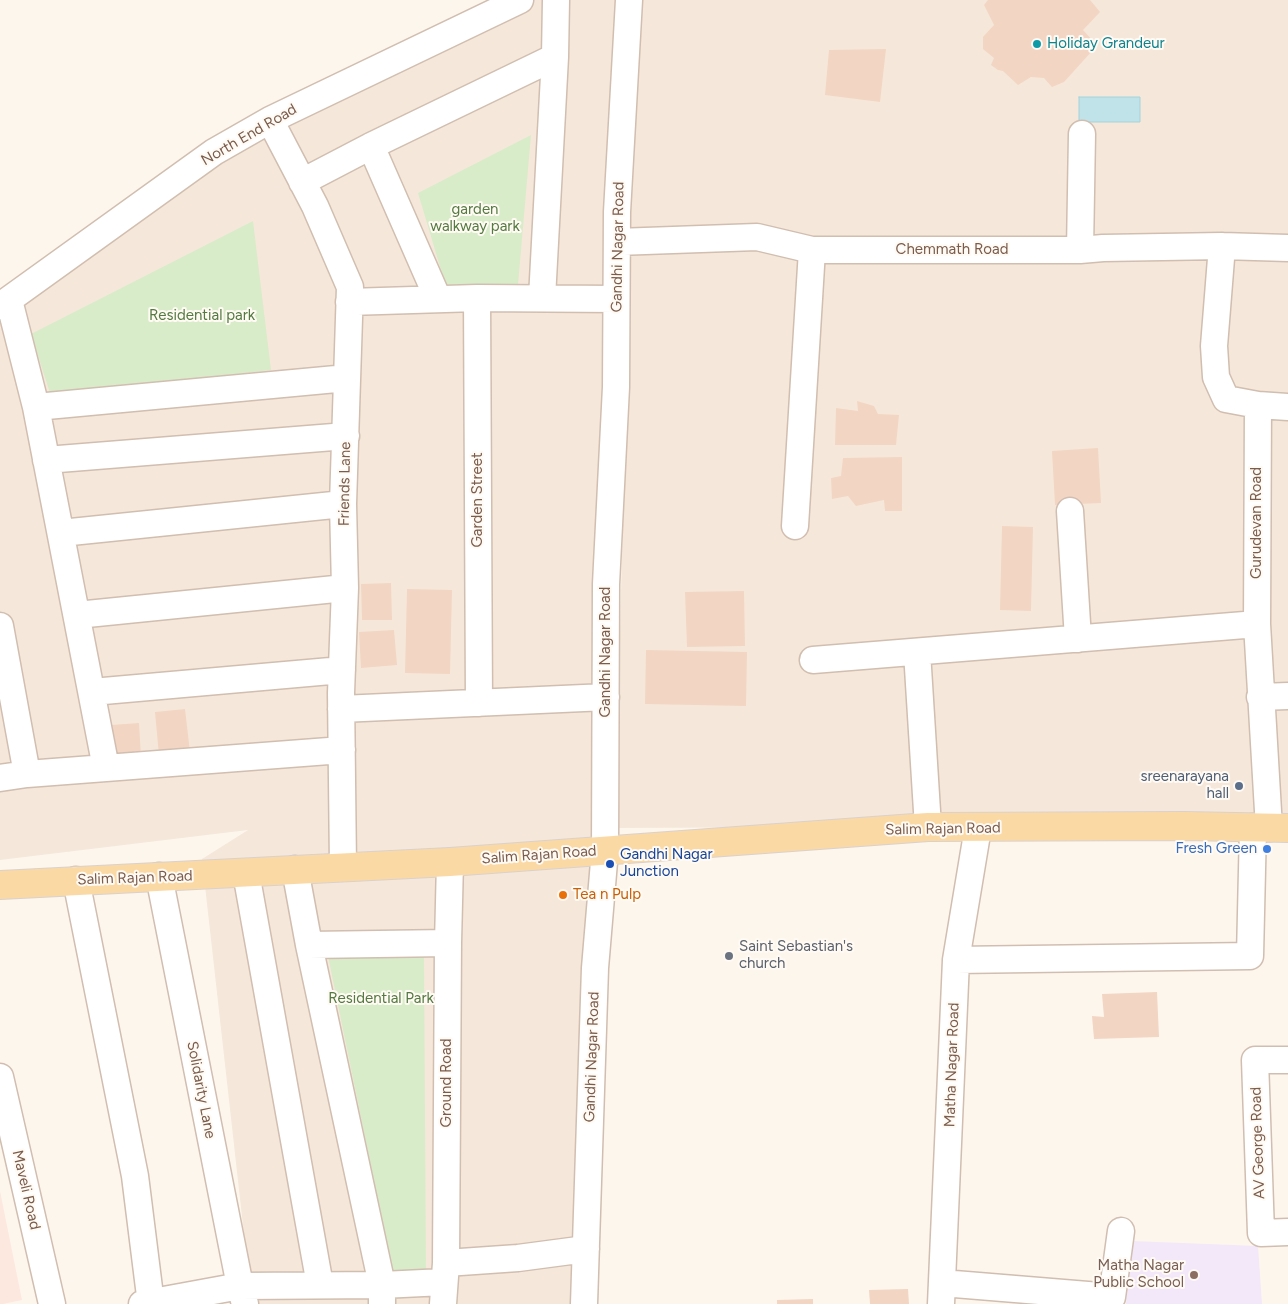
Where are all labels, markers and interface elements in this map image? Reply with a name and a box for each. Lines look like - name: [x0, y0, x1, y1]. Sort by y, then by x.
- place label: Holiday Grandeur: [1047, 35, 1165, 53]
- marker: Holiday Grandeur: [1031, 38, 1043, 50]
- street label: North End Road: [198, 100, 300, 170]
- street label: Gandhi Nagar Road: [608, 181, 628, 313]
- park label: garden walkway park: [430, 201, 520, 236]
- street label: Chemmath Road: [896, 241, 1008, 259]
- park label: Residential park: [149, 307, 255, 325]
- street label: Friends Lane: [335, 442, 355, 526]
- street label: Garden Street: [469, 452, 487, 548]
- street label: Gurudevan Road: [1248, 467, 1266, 579]
- street label: Gandhi Nagar Road: [597, 587, 615, 717]
- place label: sreenarayana hall: [1141, 768, 1229, 803]
- marker: sreenarayana hall: [1233, 780, 1245, 792]
- street label: Salim Rajan Road: [885, 819, 1001, 839]
- place label: Fresh Green: [1175, 840, 1257, 858]
- street label: Salim Rajan Road: [481, 842, 597, 868]
- marker: Fresh Green: [1261, 843, 1273, 855]
- place label: Gandhi Nagar Junction: [620, 846, 713, 881]
- marker: Gandhi Nagar Junction: [604, 858, 616, 870]
- street label: Salim Rajan Road: [77, 867, 193, 889]
- place label: Tea n Pulp: [573, 886, 641, 904]
- marker: Tea n Pulp: [557, 889, 569, 901]
- place label: Saint Sebastian's church: [739, 938, 853, 973]
- marker: Saint Sebastian's church: [723, 950, 735, 962]
- park label: Residential Park: [328, 990, 434, 1008]
- street label: Gandhi Nagar Road: [581, 991, 603, 1123]
- street label: Matha Nagar Road: [941, 1002, 963, 1128]
- street label: Ground Road: [438, 1039, 456, 1127]
- street label: Solidarity Lane: [183, 1040, 219, 1140]
- street label: AV George Road: [1247, 1087, 1269, 1199]
- street label: Maveli Road: [8, 1148, 44, 1232]
- place label: Matha Nagar Public School: [1093, 1257, 1184, 1292]
- marker: Matha Nagar Public School: [1188, 1269, 1200, 1281]

